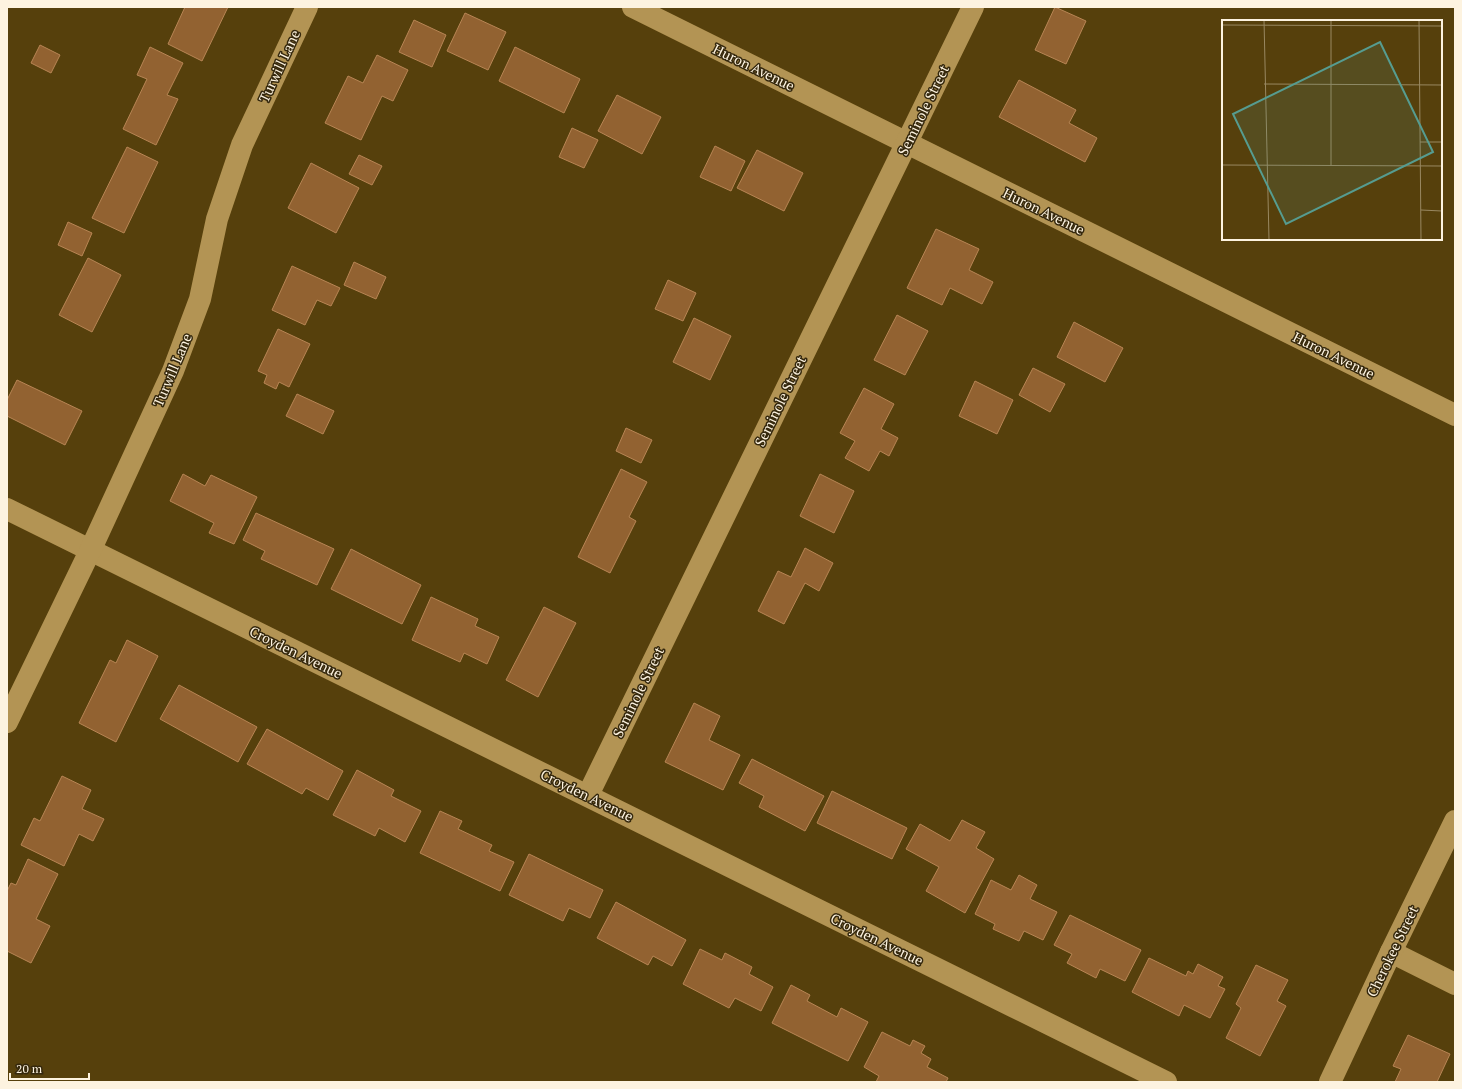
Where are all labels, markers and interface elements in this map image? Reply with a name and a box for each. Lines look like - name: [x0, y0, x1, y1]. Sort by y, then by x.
- inset map: [1222, 20, 1442, 240]
- street label: Turwill Lane: [254, 27, 304, 105]
- street label: Huron Avenue: [710, 39, 798, 95]
- street label: Seminole Street: [893, 61, 954, 159]
- street label: Huron Avenue: [1000, 183, 1088, 239]
- street label: Huron Avenue: [1290, 327, 1378, 383]
- street label: Turwill Lane: [148, 330, 196, 410]
- street label: Seminole Street: [750, 352, 811, 450]
- street label: Croyden Avenue: [246, 621, 346, 683]
- street label: Seminole Street: [608, 643, 669, 741]
- street label: Croyden Avenue: [537, 764, 637, 826]
- street label: Cherokee Street: [1362, 901, 1423, 1000]
- street label: Croyden Avenue: [827, 908, 927, 970]
- scale bar: [10, 1055, 89, 1081]
- text: 20 m: [16, 1061, 43, 1076]

